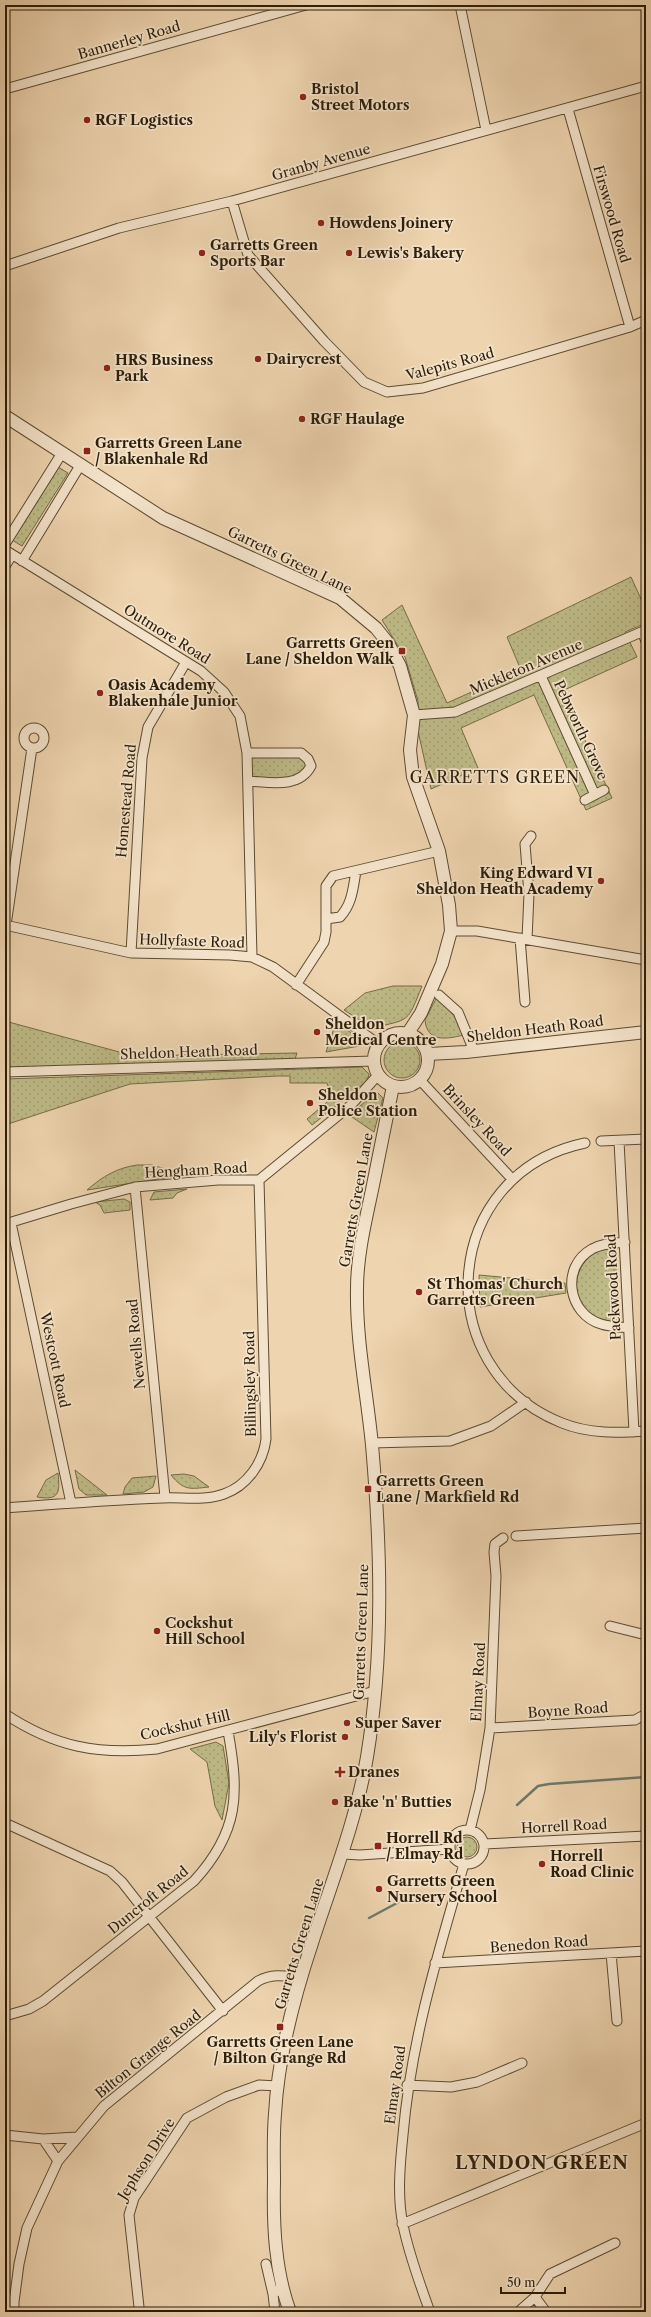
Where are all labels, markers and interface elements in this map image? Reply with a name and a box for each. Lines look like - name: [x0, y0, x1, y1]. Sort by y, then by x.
- street label: Bannerley Road: [76, 17, 183, 63]
- place label: Bristol Street Motors: [311, 80, 409, 114]
- marker: Bristol Street Motors: [298, 92, 308, 102]
- place label: RGF Logistics: [95, 111, 193, 129]
- marker: RGF Logistics: [82, 115, 92, 125]
- street label: Granby Avenue: [270, 139, 372, 185]
- street label: Firswood Road: [589, 163, 635, 265]
- place label: Howdens Joinery: [329, 214, 453, 232]
- marker: Howdens Joinery: [316, 218, 326, 228]
- place label: Garretts Green Sports Bar: [210, 236, 318, 270]
- place label: Lewis's Bakery: [357, 244, 464, 262]
- marker: Garretts Green Sports Bar: [197, 248, 207, 258]
- marker: Lewis's Bakery: [344, 248, 354, 258]
- street label: Valepits Road: [403, 343, 496, 385]
- place label: Dairycrest: [266, 350, 341, 368]
- place label: HRS Business Park: [115, 351, 213, 385]
- marker: Dairycrest: [253, 354, 263, 364]
- marker: HRS Business Park: [102, 363, 112, 373]
- place label: RGF Haulage: [310, 410, 405, 428]
- marker: RGF Haulage: [297, 414, 307, 424]
- place label: Garretts Green Lane / Blakenhale Rd: [95, 434, 242, 468]
- marker: Garretts Green Lane / Blakenhale Rd: [82, 446, 92, 456]
- street label: Garretts Green Lane: [225, 522, 355, 598]
- street label: Outmore Road: [120, 600, 214, 668]
- place label: Garretts Green Lane / Sheldon Walk: [246, 634, 395, 668]
- street label: Mickleton Avenue: [467, 635, 585, 699]
- marker: Garretts Green Lane / Sheldon Walk: [397, 646, 407, 656]
- place label: Oasis Academy Blakenhale Junior: [108, 676, 238, 710]
- street label: Pebworth Grove: [550, 677, 612, 783]
- marker: Oasis Academy Blakenhale Junior: [95, 688, 105, 698]
- street label: Homestead Road: [112, 743, 140, 859]
- district label: GARRETTS GREEN: [410, 767, 580, 787]
- place label: King Edward VI Sheldon Heath Academy: [416, 864, 593, 898]
- marker: King Edward VI Sheldon Heath Academy: [596, 876, 606, 886]
- street label: Hollyfaste Road: [139, 930, 246, 952]
- street label: Sheldon Heath Road: [466, 1012, 605, 1046]
- place label: Sheldon Medical Centre: [325, 1015, 436, 1049]
- marker: Sheldon Medical Centre: [312, 1027, 322, 1037]
- street label: Sheldon Heath Road: [120, 1041, 259, 1063]
- street label: Brinsley Road: [439, 1080, 515, 1160]
- place label: Sheldon Police Station: [318, 1086, 418, 1120]
- marker: Sheldon Police Station: [305, 1098, 315, 1108]
- street label: Garretts Green Lane: [335, 1131, 377, 1269]
- street label: Hengham Road: [144, 1158, 248, 1182]
- street label: Packwood Road: [601, 1233, 625, 1341]
- place label: St Thomas' Church Garretts Green: [427, 1275, 563, 1309]
- marker: St Thomas' Church Garretts Green: [414, 1287, 424, 1297]
- street label: Newells Road: [123, 1298, 149, 1390]
- street label: Westcott Road: [36, 1310, 74, 1410]
- street label: Billingsley Road: [240, 1330, 260, 1437]
- place label: Garretts Green Lane / Markfield Rd: [376, 1472, 520, 1506]
- marker: Garretts Green Lane / Markfield Rd: [363, 1484, 373, 1494]
- street label: Garretts Green Lane: [350, 1563, 372, 1700]
- place label: Cockshut Hill School: [165, 1614, 245, 1648]
- marker: Cockshut Hill School: [152, 1626, 162, 1636]
- street label: Elmay Road: [467, 1641, 489, 1722]
- street label: Boyne Road: [527, 1698, 609, 1722]
- street label: Cockshut Hill: [138, 1706, 232, 1744]
- place label: Super Saver: [355, 1714, 441, 1732]
- marker: Super Saver: [342, 1718, 352, 1728]
- place label: Lily's Florist: [249, 1728, 337, 1746]
- marker: Lily's Florist: [340, 1732, 350, 1742]
- place label: Dranes: [348, 1763, 399, 1781]
- marker: Dranes: [335, 1767, 345, 1777]
- place label: Bake 'n' Butties: [343, 1793, 452, 1811]
- marker: Bake 'n' Butties: [330, 1797, 340, 1807]
- street label: Horrell Road: [520, 1815, 608, 1837]
- place label: Horrell Rd / Elmay Rd: [386, 1829, 464, 1863]
- marker: Horrell Rd / Elmay Rd: [373, 1841, 383, 1851]
- place label: Horrell Road Clinic: [550, 1847, 634, 1881]
- marker: Horrell Road Clinic: [537, 1859, 547, 1869]
- street label: Duncroft Road: [104, 1862, 192, 1938]
- place label: Garretts Green Nursery School: [387, 1872, 497, 1906]
- street label: Garretts Green Lane: [270, 1876, 328, 2012]
- marker: Garretts Green Nursery School: [374, 1884, 384, 1894]
- street label: Benedon Road: [489, 1932, 589, 1956]
- street label: Bilton Grange Road: [91, 2006, 205, 2102]
- marker: Garretts Green Lane / Bilton Grange Rd: [275, 2022, 285, 2032]
- place label: Garretts Green Lane / Bilton Grange Rd: [206, 2033, 354, 2067]
- street label: Elmay Road: [381, 2044, 410, 2126]
- street label: Jephson Drive: [113, 2114, 179, 2205]
- district label: LYNDON GREEN: [455, 2152, 629, 2174]
- scale bar: [501, 2269, 565, 2295]
- text: 50 m: [507, 2275, 536, 2290]

